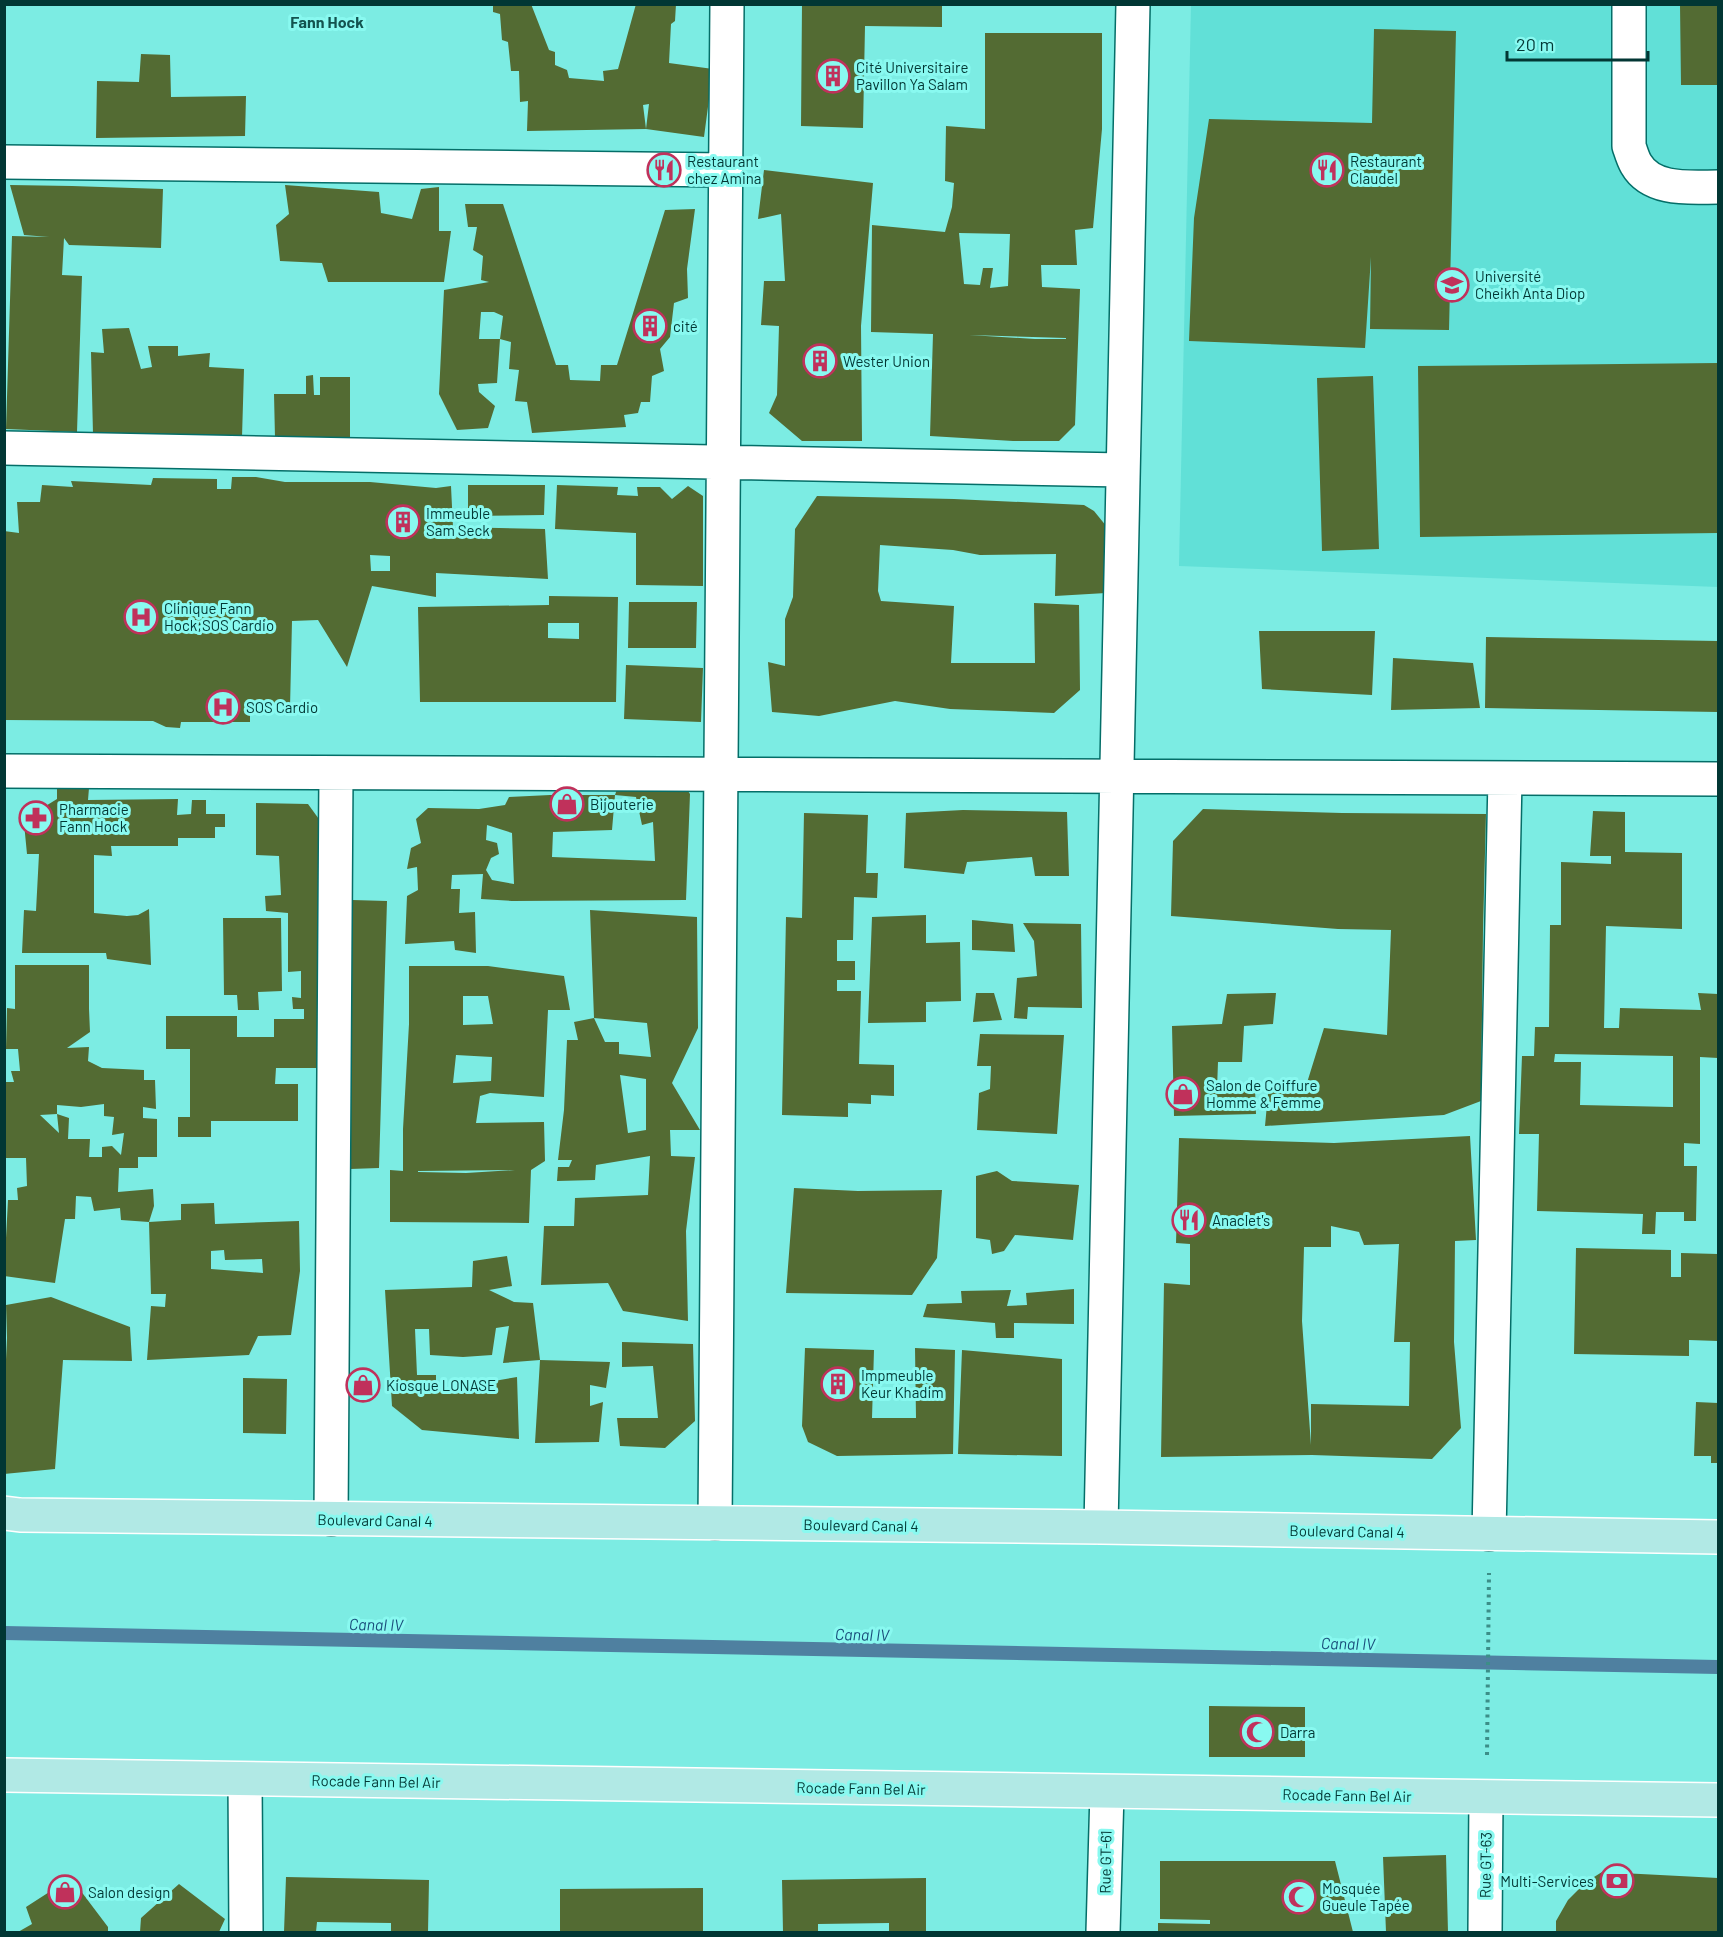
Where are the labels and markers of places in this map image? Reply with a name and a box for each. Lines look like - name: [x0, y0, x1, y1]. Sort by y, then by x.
- building icon: Cité Universitaire Pavillon Ya Salam: [815, 58, 851, 94]
- place label: Cité Universitaire Pavillon Ya Salam: [856, 58, 968, 93]
- restaurant icon: Restaurant chez Amina: [646, 152, 682, 188]
- place label: Restaurant chez Amina: [687, 152, 762, 187]
- restaurant icon: Restaurant Claudel: [1309, 152, 1345, 188]
- place label: Restaurant Claudel: [1350, 152, 1422, 187]
- school or university icon: Université Cheikh Anta Diop: [1434, 267, 1470, 303]
- place label: Université Cheikh Anta Diop: [1475, 267, 1585, 302]
- building icon: cité: [632, 308, 668, 344]
- place label: cité: [673, 317, 698, 335]
- building icon: Wester Union: [802, 343, 838, 379]
- place label: Wester Union: [843, 352, 930, 370]
- building icon: Immeuble Sam Seck: [385, 504, 421, 540]
- place label: Immeuble Sam Seck: [426, 504, 490, 539]
- hospital icon: Clinique Fann Hock;SOS Cardio: [123, 599, 159, 635]
- place label: Clinique Fann Hock;SOS Cardio: [164, 599, 274, 634]
- hospital icon: SOS Cardio: [205, 689, 241, 725]
- place label: SOS Cardio: [246, 698, 318, 716]
- shop icon: Bijouterie: [549, 786, 585, 822]
- place label: Bijouterie: [590, 795, 654, 813]
- pharmacy icon: Pharmacie Fann Hock: [18, 800, 54, 836]
- place label: Pharmacie Fann Hock: [59, 800, 129, 835]
- shop icon: Salon de Coiffure Homme & Femme: [1165, 1076, 1201, 1112]
- place label: Salon de Coiffure Homme & Femme: [1206, 1076, 1321, 1111]
- restaurant icon: Anaclet's: [1171, 1202, 1207, 1238]
- place label: Anaclet's: [1212, 1211, 1270, 1229]
- building icon: Impmeuble Keur Khadim: [820, 1366, 856, 1402]
- place label: Impmeuble Keur Khadim: [861, 1366, 944, 1401]
- shop icon: Kiosque LONASE: [345, 1367, 381, 1403]
- place label: Kiosque LONASE: [386, 1376, 496, 1394]
- mosque icon: Darra: [1239, 1714, 1275, 1750]
- place label: Darra: [1280, 1723, 1315, 1741]
- bank icon: Multi-Services: [1599, 1863, 1635, 1899]
- place label: Multi-Services: [1500, 1872, 1594, 1890]
- shop icon: Salon design: [47, 1874, 83, 1910]
- mosque icon: Mosquée Gueule Tapée: [1281, 1879, 1317, 1915]
- place label: Mosquée Gueule Tapée: [1322, 1879, 1410, 1914]
- place label: Salon design: [88, 1883, 170, 1901]

